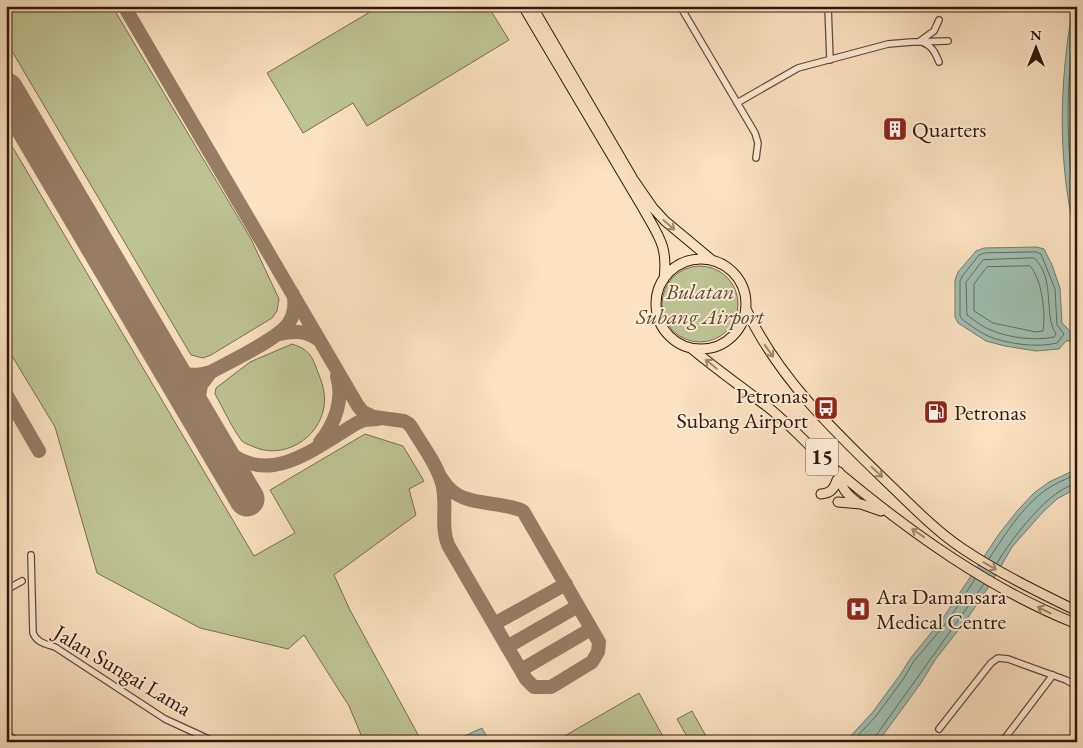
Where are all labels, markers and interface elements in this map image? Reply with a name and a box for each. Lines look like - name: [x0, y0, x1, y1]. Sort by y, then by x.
- north arrow: [1010, 22, 1060, 72]
- text: N: [1030, 26, 1042, 44]
- place label: Quarters: [912, 115, 986, 144]
- building icon: Quarters: [882, 116, 908, 142]
- one-way arrow: [663, 219, 676, 230]
- park label: Bulatan Subang Airport: [635, 277, 766, 331]
- one-way arrow: [764, 344, 774, 358]
- one-way arrow: [705, 359, 718, 370]
- place label: Petronas Subang Airport: [676, 381, 808, 435]
- bus stop icon: Petronas Subang Airport: [813, 395, 839, 421]
- place label: Petronas: [954, 398, 1026, 427]
- fuel station icon: Petronas: [923, 399, 949, 425]
- road number: 15: [806, 438, 838, 476]
- one-way arrow: [871, 466, 884, 478]
- one-way arrow: [911, 528, 925, 538]
- one-way arrow: [983, 561, 997, 571]
- place label: Ara Damansara Medical Centre: [875, 582, 1007, 636]
- hospital icon: Ara Damansara Medical Centre: [845, 596, 871, 622]
- one-way arrow: [1037, 605, 1052, 614]
- street label: Jalan Sungai Lama: [47, 617, 197, 723]

